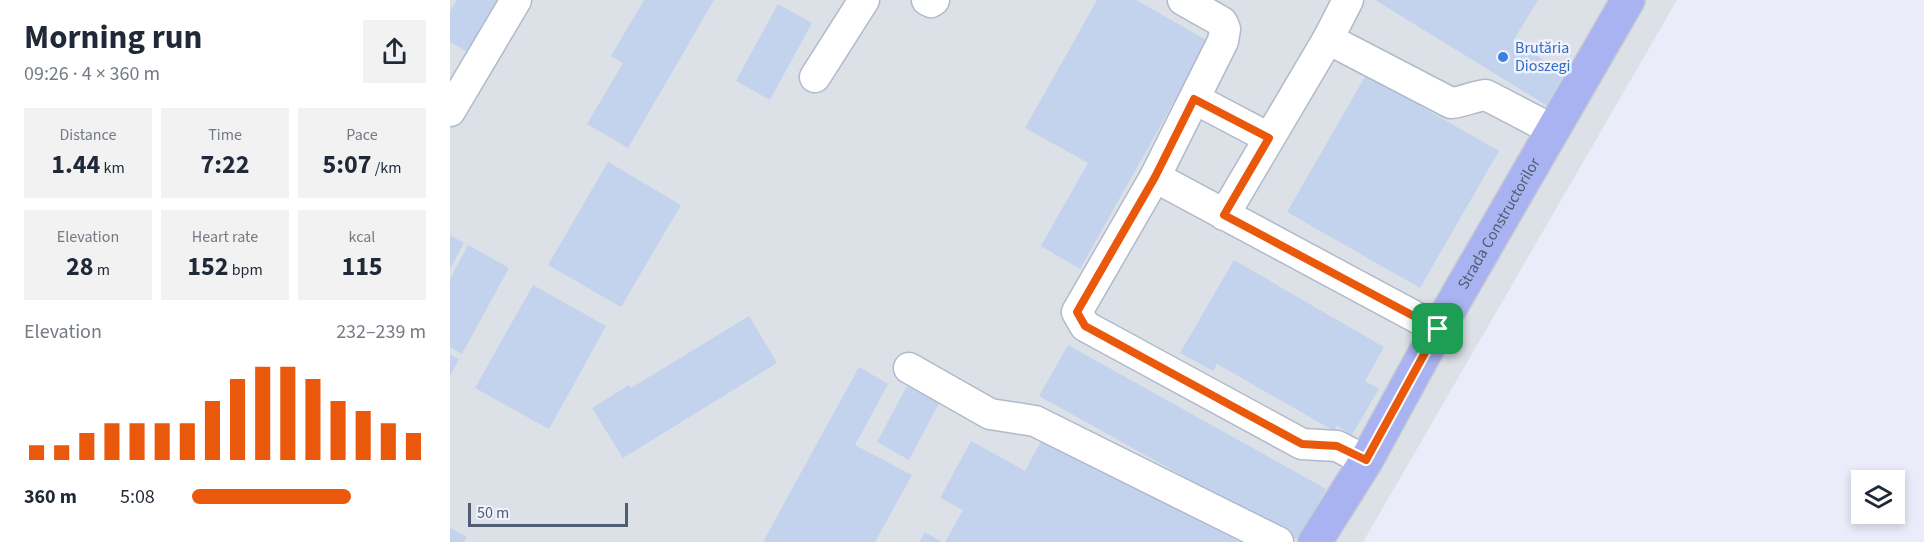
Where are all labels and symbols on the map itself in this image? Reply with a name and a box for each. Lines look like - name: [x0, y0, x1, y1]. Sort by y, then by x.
- place label: Brutăria Dioszegi: [1515, 37, 1571, 77]
- marker: Brutăria Dioszegi: [1496, 50, 1510, 64]
- street label: Strada Constructorilor: [1452, 153, 1546, 293]
- pin: [1412, 303, 1463, 354]
- scale bar: [468, 500, 628, 528]

